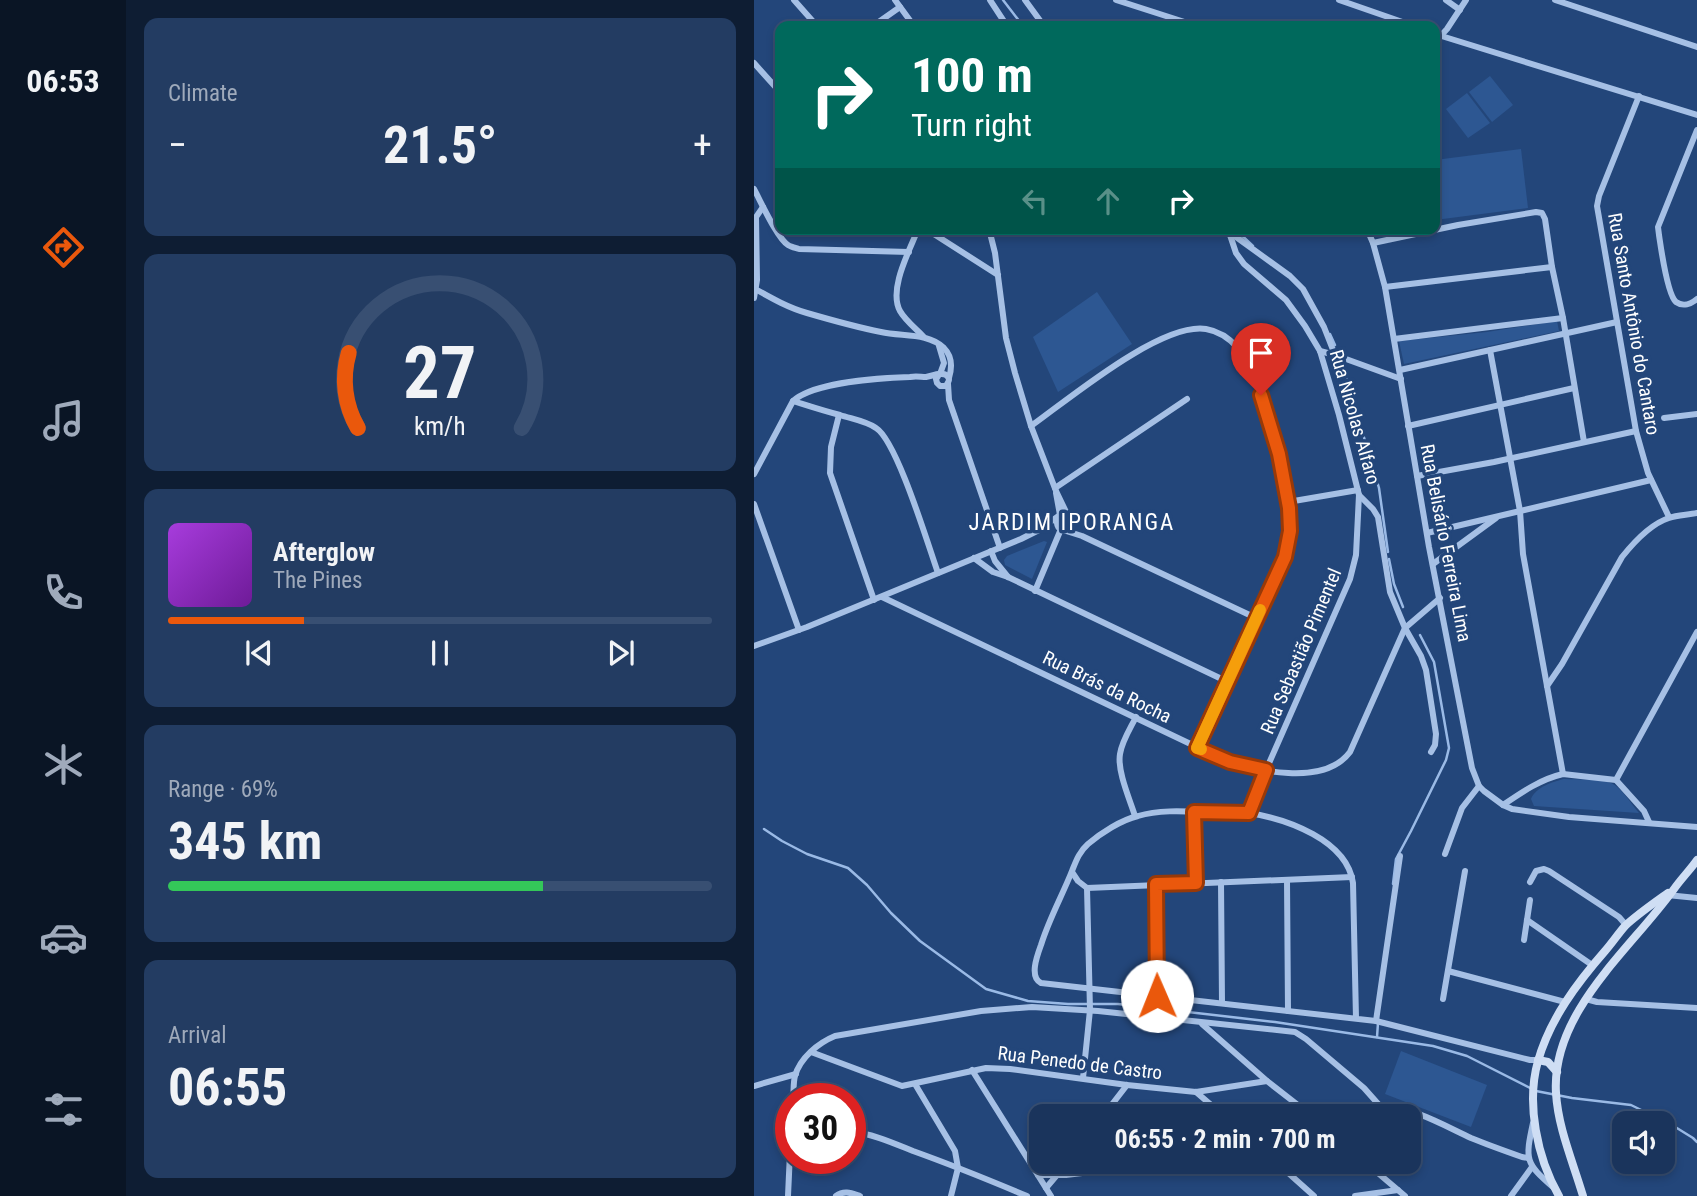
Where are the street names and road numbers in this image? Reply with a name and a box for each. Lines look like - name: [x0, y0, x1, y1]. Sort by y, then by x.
- street label: Rua Santo Antônio do Cantaro: [1603, 211, 1665, 437]
- street label: Rua Nicolas Alfaro: [1325, 347, 1385, 487]
- street label: Rua Belisário Ferreira Lima: [1416, 442, 1476, 644]
- street label: Rua Sebastião Pimentel: [1256, 565, 1346, 737]
- street label: Rua Brás da Rocha: [1039, 646, 1175, 728]
- street label: Rua Penedo de Castro: [996, 1042, 1164, 1084]

